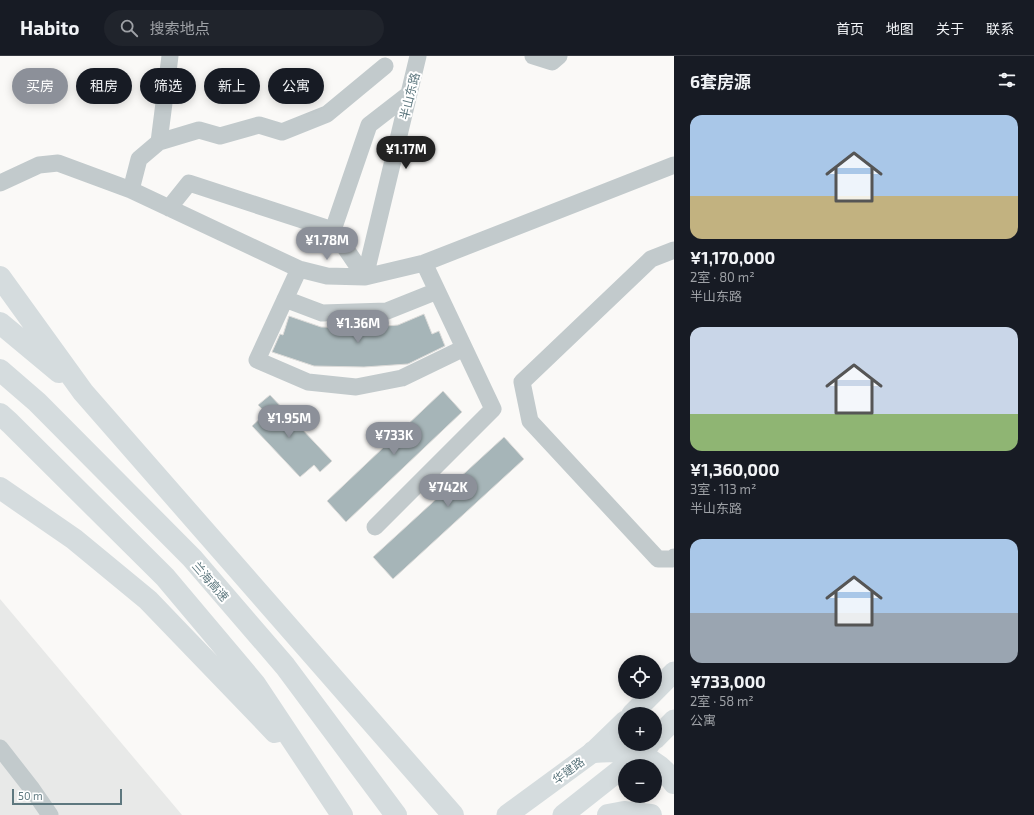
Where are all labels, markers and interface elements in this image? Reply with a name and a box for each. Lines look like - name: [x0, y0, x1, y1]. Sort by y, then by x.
- search box: [104, 10, 384, 46]
- text: Habito: [20, 16, 80, 39]
- icon: search: [118, 17, 140, 39]
- text: 搜索地点: [150, 19, 210, 37]
- text: 首页: [836, 20, 864, 37]
- text: 地图: [886, 20, 914, 37]
- text: 关于: [936, 20, 964, 37]
- text: 联系: [986, 20, 1014, 37]
- chip: 买房: [12, 68, 68, 104]
- chip: 租房: [76, 68, 132, 104]
- chip: 筛选: [140, 68, 196, 104]
- chip: 新上: [204, 68, 260, 104]
- chip: 公寓: [268, 68, 324, 104]
- icon: filters: [996, 69, 1018, 91]
- street label: 半山东路: [396, 71, 422, 121]
- text: 6套房源: [690, 71, 751, 91]
- pin: ¥1.17M: [373, 136, 439, 170]
- text: ¥1.17M: [385, 141, 427, 157]
- icon: home: [818, 141, 890, 213]
- pin: ¥1.78M: [294, 227, 360, 261]
- text: ¥1.78M: [305, 232, 349, 248]
- text: ¥1,170,000: [690, 247, 775, 267]
- text: 2室 · 80 m²: [690, 269, 755, 285]
- text: 半山东路: [690, 288, 742, 304]
- pin: ¥1.36M: [325, 310, 391, 344]
- text: ¥1.36M: [336, 315, 380, 331]
- icon: home: [818, 353, 890, 425]
- pin: ¥1.95M: [256, 405, 322, 439]
- text: ¥1.95M: [267, 410, 311, 426]
- pin: ¥733K: [366, 422, 422, 456]
- text: ¥733K: [375, 427, 413, 443]
- text: ¥1,360,000: [690, 459, 779, 479]
- pin: ¥742K: [420, 474, 476, 508]
- text: ¥742K: [428, 479, 468, 495]
- text: 3室 · 113 m²: [690, 481, 756, 497]
- text: 半山东路: [690, 500, 742, 516]
- street label: 兰海高速: [190, 558, 232, 604]
- icon: home: [818, 565, 890, 637]
- map controls: [618, 655, 662, 803]
- button: locate: [618, 655, 662, 699]
- text: ¥733,000: [690, 671, 766, 691]
- text: 2室 · 58 m²: [690, 693, 754, 709]
- button: +: [618, 707, 662, 751]
- text: 公寓: [690, 712, 716, 728]
- street label: 华建路: [549, 754, 587, 786]
- button: −: [618, 759, 662, 803]
- scale bar: [12, 787, 122, 806]
- text: 50 m: [18, 789, 43, 802]

